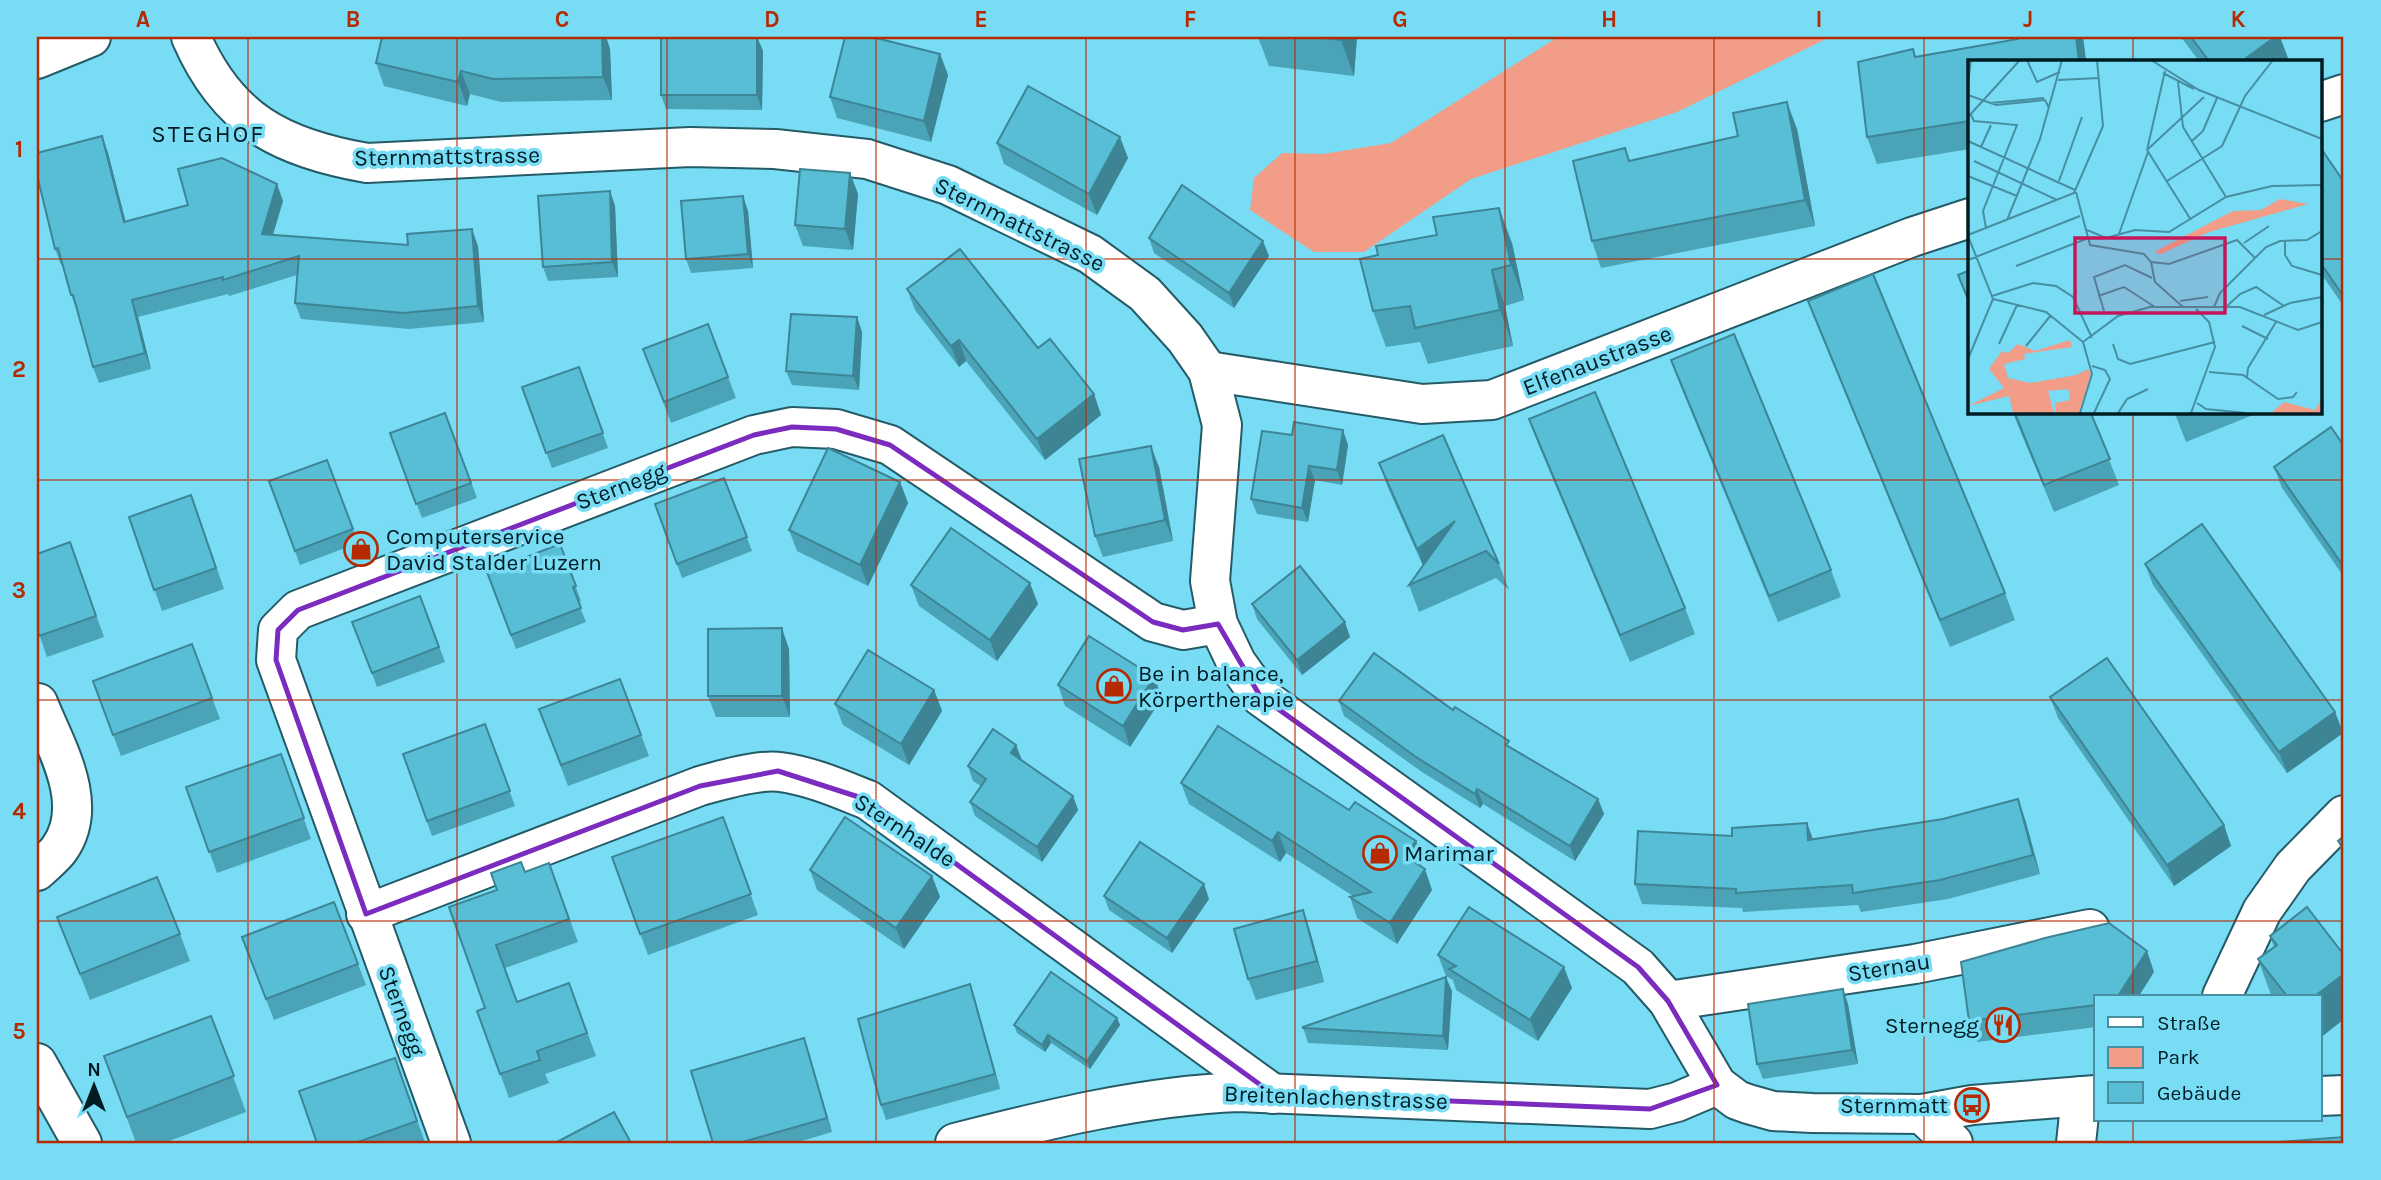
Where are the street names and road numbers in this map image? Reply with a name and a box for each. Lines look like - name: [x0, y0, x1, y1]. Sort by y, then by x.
- street label: Sternmattstrasse: [354, 141, 540, 172]
- street label: Sternmattstrasse: [930, 172, 1109, 277]
- street label: Elfenaustrasse: [1519, 320, 1675, 401]
- street label: Sternegg: [572, 457, 670, 516]
- street label: Sternhalde: [849, 788, 960, 873]
- street label: Sternau: [1846, 948, 1932, 987]
- street label: Sternegg: [373, 962, 430, 1060]
- street label: Breitenlachenstrasse: [1224, 1080, 1448, 1115]

